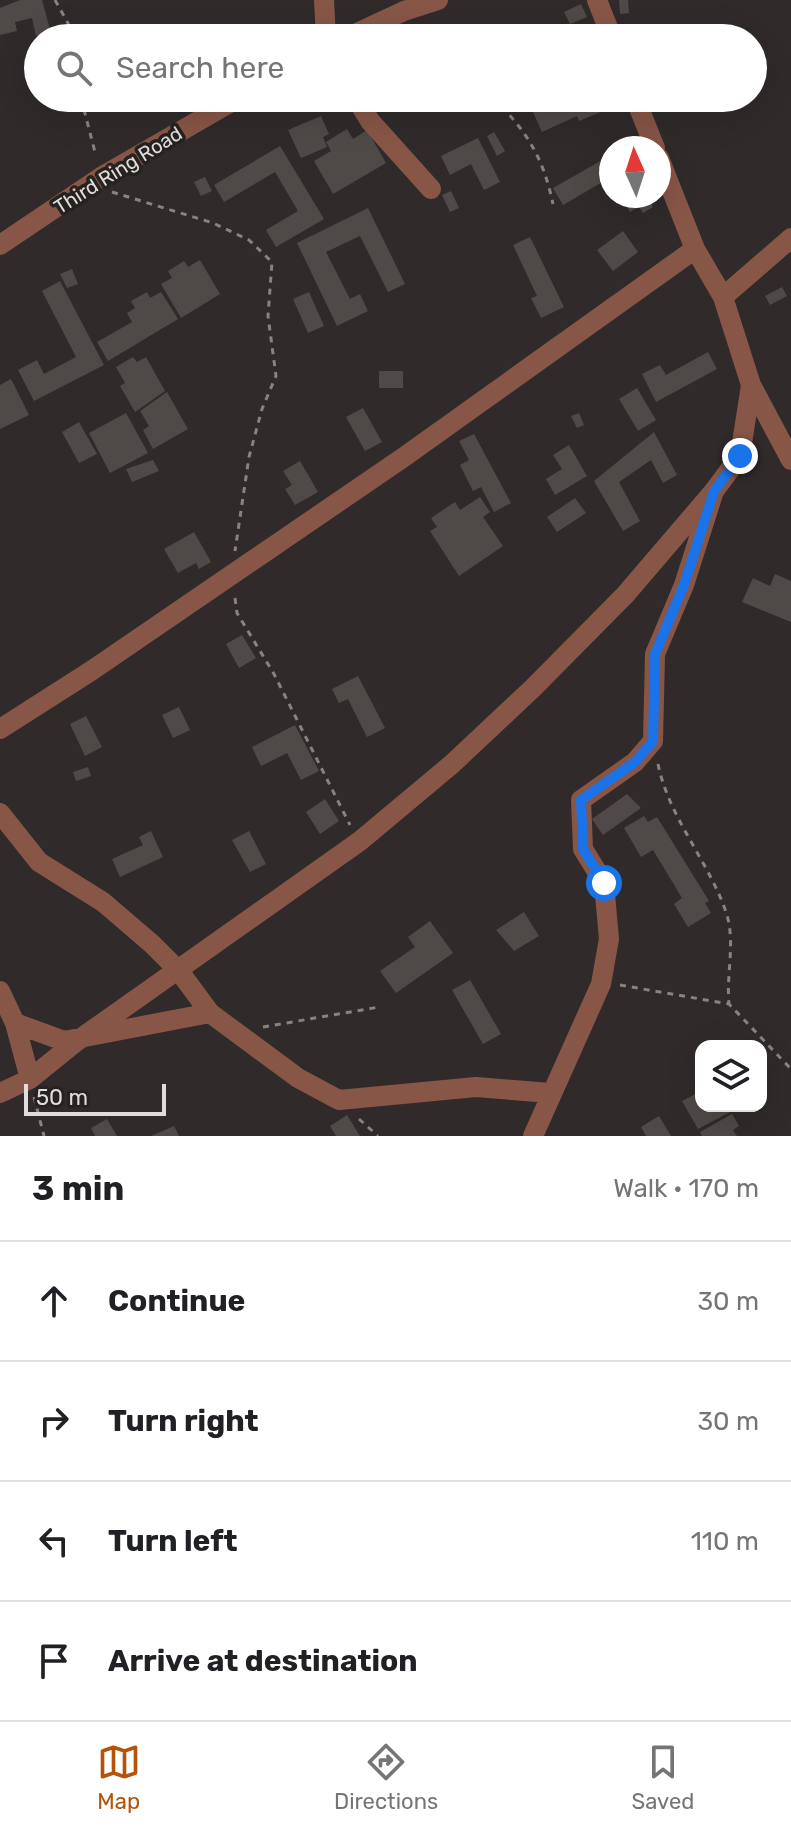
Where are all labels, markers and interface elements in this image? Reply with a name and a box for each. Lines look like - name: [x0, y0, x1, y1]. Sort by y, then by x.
- search box: [24, 24, 767, 112]
- icon: search: [52, 46, 96, 90]
- text: Search here: [116, 50, 284, 86]
- street label: Third Ring Road: [49, 121, 187, 219]
- north arrow: [599, 136, 671, 208]
- route end: [722, 438, 758, 474]
- route start: [586, 865, 622, 901]
- map controls: [695, 1040, 767, 1112]
- button: layers: [695, 1040, 767, 1112]
- scale bar: [24, 1080, 166, 1116]
- text: 50 m: [36, 1084, 88, 1111]
- text: 3 min: [32, 1168, 124, 1209]
- text: Walk · 170 m: [613, 1173, 759, 1204]
- icon: ahead: [32, 1279, 76, 1323]
- text: Continue: [108, 1283, 245, 1319]
- text: 30 m: [697, 1286, 759, 1317]
- icon: right: [32, 1399, 76, 1443]
- text: Turn right: [108, 1403, 259, 1439]
- text: 30 m: [697, 1406, 759, 1437]
- icon: left: [32, 1519, 76, 1563]
- text: Turn left: [108, 1523, 238, 1559]
- text: 110 m: [691, 1526, 759, 1557]
- icon: arrive: [32, 1639, 76, 1683]
- text: Arrive at destination: [108, 1643, 418, 1679]
- tab: Map: [97, 1740, 141, 1815]
- tab: Directions: [334, 1740, 438, 1815]
- tab: Saved: [632, 1740, 694, 1815]

